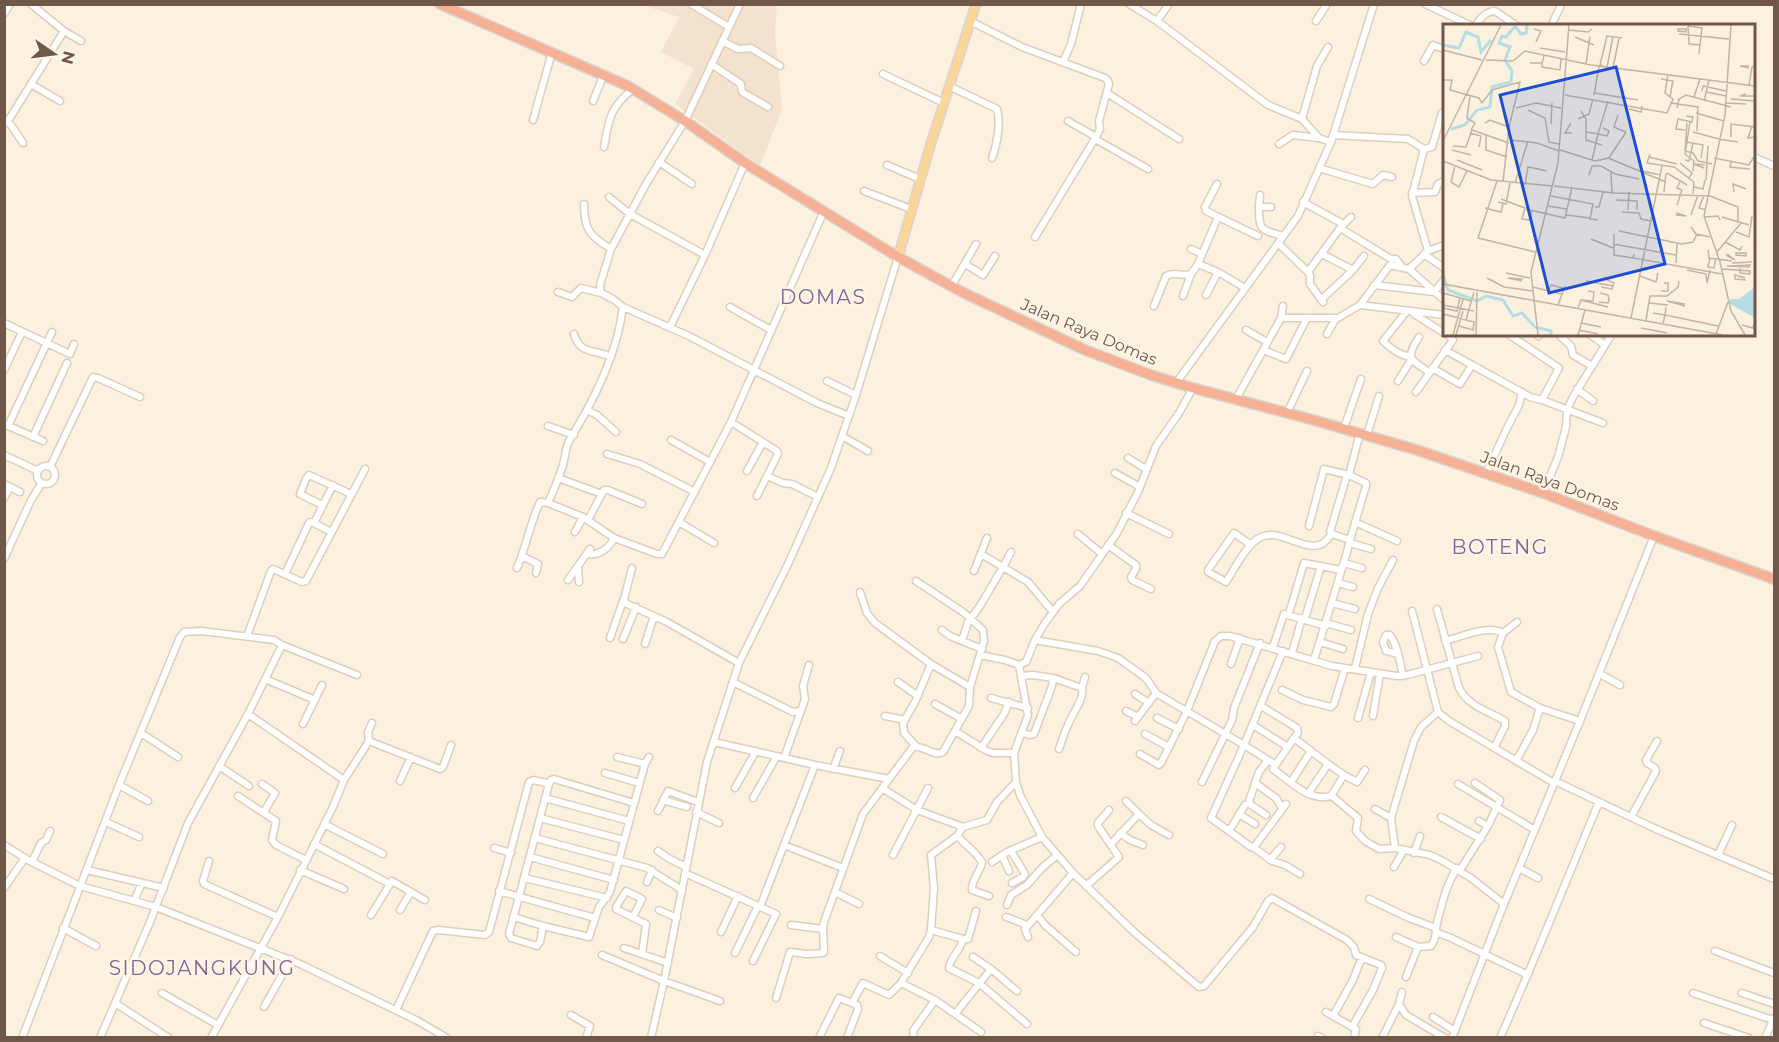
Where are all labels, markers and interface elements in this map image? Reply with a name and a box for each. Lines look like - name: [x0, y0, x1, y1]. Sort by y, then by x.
- north arrow: [24, 24, 84, 84]
- inset map: [1443, 24, 1755, 336]
- text: N: [57, 49, 79, 66]
- district label: DOMAS: [780, 285, 866, 309]
- street label: Jalan Raya Domas: [1017, 294, 1160, 369]
- street label: Jalan Raya Domas: [1477, 447, 1622, 515]
- district label: BOTENG: [1451, 535, 1549, 559]
- district label: SIDOJANGKUNG: [109, 956, 295, 980]

